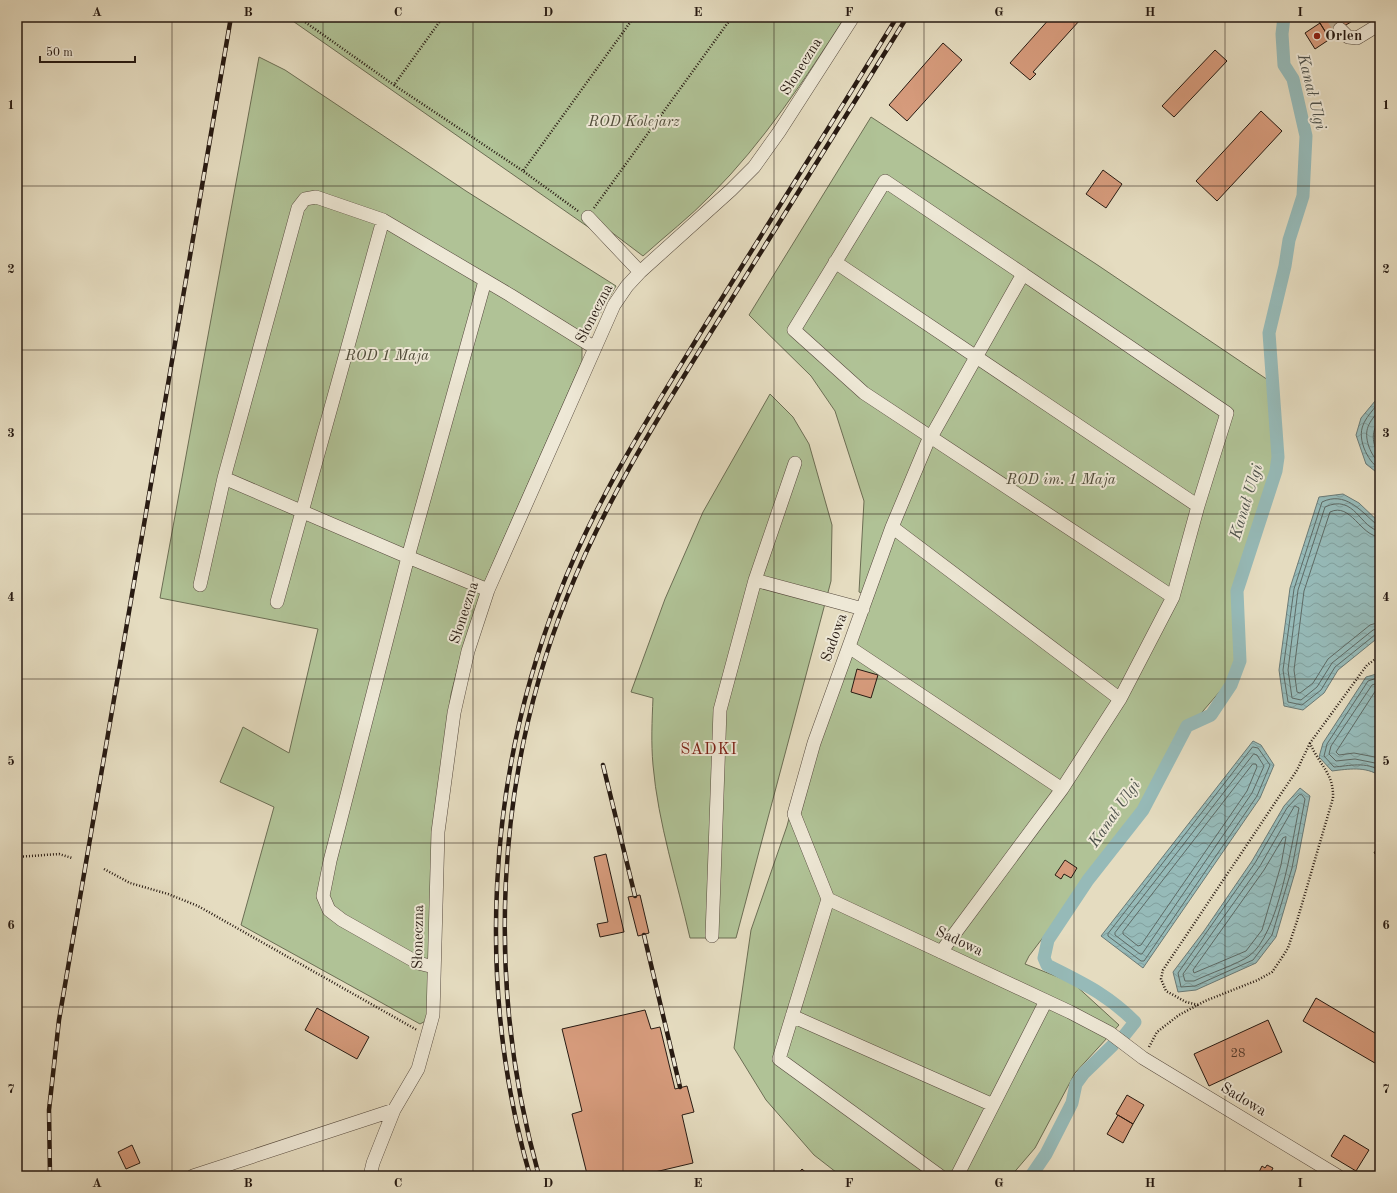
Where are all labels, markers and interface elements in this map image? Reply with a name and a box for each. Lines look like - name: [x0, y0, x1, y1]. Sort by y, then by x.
- text: A: [92, 6, 102, 19]
- text: B: [243, 6, 253, 19]
- text: C: [394, 6, 402, 19]
- text: D: [543, 6, 553, 19]
- text: E: [694, 6, 703, 19]
- text: F: [845, 6, 854, 19]
- text: G: [994, 6, 1004, 19]
- text: H: [1145, 6, 1156, 19]
- text: I: [1297, 6, 1303, 19]
- place label: Orlen: [1325, 29, 1362, 44]
- marker: Orlen: [1312, 31, 1322, 41]
- street label: Słoneczna: [779, 35, 826, 98]
- scale bar: [40, 38, 135, 64]
- text: 50 m: [46, 46, 73, 59]
- water label: Kanał Ulgi: [1294, 51, 1328, 132]
- text: 1: [7, 99, 15, 112]
- text: 1: [1382, 99, 1390, 112]
- park label: ROD Kolejarz: [587, 115, 680, 130]
- text: 2: [7, 263, 15, 276]
- text: 2: [1382, 263, 1390, 276]
- street label: Słoneczna: [574, 281, 617, 346]
- park label: ROD 1 Maja: [344, 349, 429, 364]
- text: 3: [7, 427, 15, 440]
- text: 3: [1382, 427, 1390, 440]
- water label: Kanał Ulgi: [1228, 462, 1266, 542]
- park label: ROD im. 1 Maja: [1005, 473, 1116, 488]
- street label: Słoneczna: [448, 579, 482, 646]
- text: 4: [7, 591, 15, 604]
- text: 4: [1382, 591, 1390, 604]
- street label: Sadowa: [819, 611, 851, 664]
- district label: SADKI: [680, 742, 738, 758]
- text: 5: [7, 755, 15, 768]
- text: 5: [1382, 755, 1390, 768]
- water label: Kanał Ulgi: [1086, 777, 1144, 851]
- street label: Słoneczna: [411, 904, 427, 969]
- text: 6: [7, 919, 15, 932]
- text: 6: [1382, 919, 1390, 932]
- street label: Sadowa: [933, 925, 986, 960]
- house number: 28: [1230, 1047, 1246, 1060]
- street label: Sadowa: [1218, 1081, 1269, 1120]
- text: 7: [7, 1083, 15, 1096]
- text: 7: [1382, 1083, 1390, 1096]
- text: A: [92, 1177, 102, 1190]
- text: B: [243, 1177, 253, 1190]
- text: C: [394, 1177, 402, 1190]
- text: D: [543, 1177, 553, 1190]
- text: E: [694, 1177, 703, 1190]
- text: F: [845, 1177, 854, 1190]
- text: G: [994, 1177, 1004, 1190]
- text: H: [1145, 1177, 1156, 1190]
- text: I: [1297, 1177, 1303, 1190]

